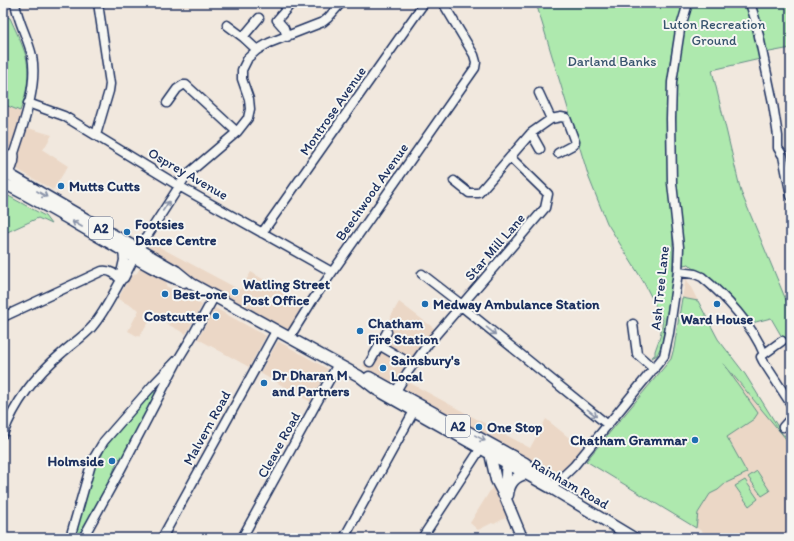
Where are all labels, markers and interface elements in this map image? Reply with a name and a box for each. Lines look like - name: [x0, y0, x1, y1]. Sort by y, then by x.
- park label: Luton Recreation Ground: [663, 16, 765, 49]
- park label: Darland Banks: [567, 53, 657, 70]
- street label: Montrose Avenue: [296, 63, 370, 159]
- street label: Beechwood Avenue: [332, 140, 412, 244]
- street label: Osprey Avenue: [145, 144, 231, 204]
- place label: Mutts Cutts: [69, 178, 140, 195]
- marker: Mutts Cutts: [56, 181, 66, 191]
- one-way arrow: [36, 190, 48, 198]
- one-way arrow: [162, 201, 170, 212]
- street label: Star Mill Lane: [461, 210, 529, 284]
- place label: Footsies Dance Centre: [135, 216, 217, 249]
- road number: A2: [89, 217, 113, 239]
- one-way arrow: [71, 220, 83, 228]
- marker: Footsies Dance Centre: [122, 227, 132, 237]
- street label: Ash Tree Lane: [647, 245, 673, 331]
- place label: Watling Street Post Office: [243, 276, 331, 309]
- place label: Best-one: [173, 286, 228, 303]
- marker: Watling Street Post Office: [230, 287, 240, 297]
- marker: Best-one: [160, 289, 170, 299]
- place label: Medway Ambulance Station: [433, 296, 600, 313]
- marker: Medway Ambulance Station: [420, 299, 430, 309]
- marker: Ward House: [712, 299, 722, 309]
- place label: Costcutter: [144, 308, 208, 325]
- marker: Costcutter: [211, 311, 221, 321]
- place label: Ward House: [681, 311, 754, 328]
- place label: Chatham Fire Station: [368, 315, 438, 348]
- marker: Chatham Fire Station: [355, 326, 365, 336]
- one-way arrow: [486, 326, 497, 335]
- place label: Sainsbury's Local: [391, 352, 460, 385]
- marker: Sainsbury's Local: [378, 363, 388, 373]
- place label: Dr Dharan M and Partners: [272, 367, 350, 400]
- marker: Dr Dharan M and Partners: [259, 378, 269, 388]
- street label: Malvern Road: [180, 387, 235, 468]
- one-way arrow: [587, 408, 598, 417]
- street label: Cleave Road: [254, 409, 304, 481]
- road number: A2: [446, 415, 470, 437]
- place label: One Stop: [487, 419, 543, 436]
- marker: One Stop: [474, 422, 484, 432]
- place label: Chatham Grammar: [570, 432, 688, 449]
- one-way arrow: [474, 435, 486, 443]
- marker: Chatham Grammar: [690, 435, 700, 445]
- place label: Holmside: [48, 453, 104, 470]
- street label: Rainham Road: [528, 455, 612, 513]
- marker: Holmside: [107, 456, 117, 466]

